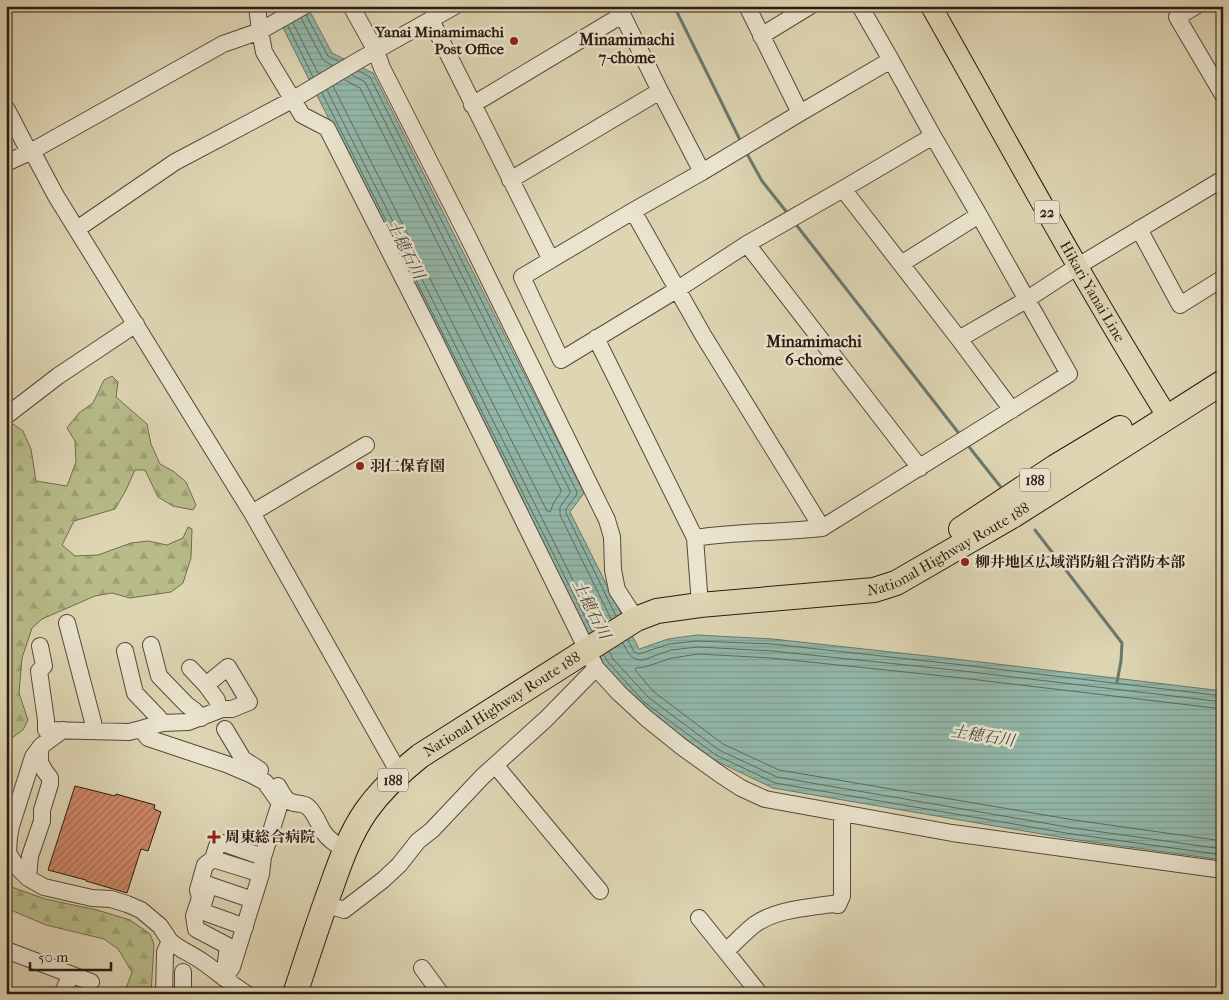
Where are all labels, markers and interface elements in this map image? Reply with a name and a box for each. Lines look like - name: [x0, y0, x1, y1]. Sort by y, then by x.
- place label: Yanai Minamimachi Post Office: [374, 23, 505, 58]
- district label: Minamimachi 7-chome: [578, 30, 675, 67]
- marker: Yanai Minamimachi Post Office: [508, 35, 520, 47]
- road number: 22: [1034, 200, 1060, 223]
- water label: 土穂石川: [383, 216, 429, 284]
- street label: Hikari Yanai Line: [1056, 238, 1129, 346]
- district label: Minamimachi 6-chome: [765, 332, 862, 369]
- place label: 羽仁保育園: [370, 457, 445, 475]
- marker: 羽仁保育園: [354, 460, 366, 472]
- road number: 188: [1020, 468, 1050, 492]
- street label: National Highway Route 188: [867, 498, 1033, 600]
- place label: 柳井地区広域消防組合消防本部: [975, 553, 1186, 571]
- marker: 柳井地区広域消防組合消防本部: [959, 556, 971, 568]
- water label: 土穂石川: [569, 576, 615, 644]
- street label: National Highway Route 188: [420, 648, 584, 761]
- water label: 土穂石川: [950, 721, 1018, 750]
- road number: 188: [378, 768, 408, 792]
- place label: 周東総合病院: [225, 828, 315, 846]
- marker: 周東総合病院: [207, 830, 221, 844]
- scale bar: [30, 940, 111, 972]
- text: 50 m: [38, 948, 69, 966]

